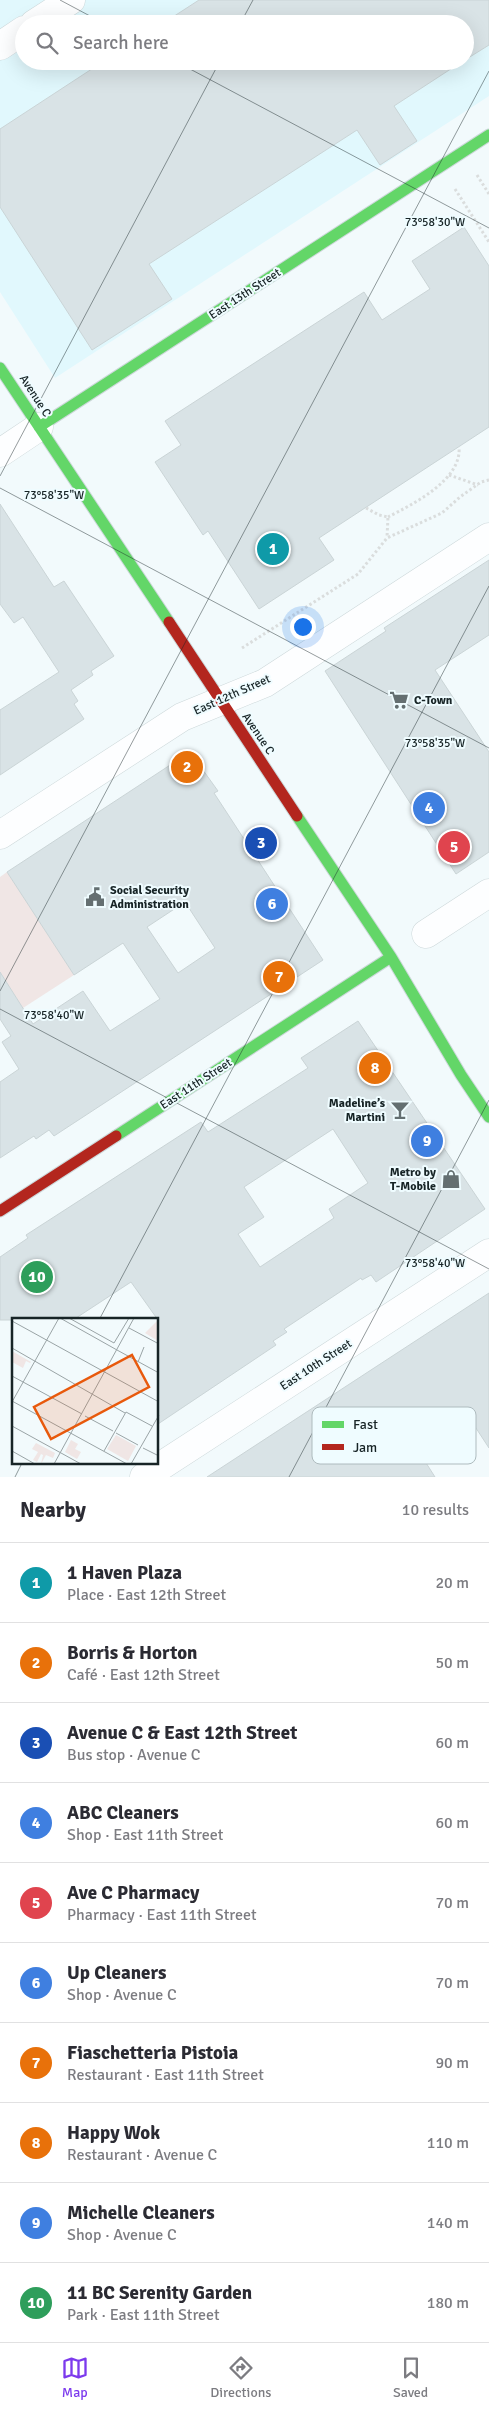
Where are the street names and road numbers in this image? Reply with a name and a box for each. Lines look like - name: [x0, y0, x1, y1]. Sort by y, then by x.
- street label: East 13th Street: [206, 265, 284, 323]
- street label: Avenue C: [16, 372, 54, 420]
- street label: East 12th Street: [191, 671, 273, 719]
- street label: Avenue C: [239, 710, 277, 758]
- street label: East 11th Street: [157, 1055, 235, 1113]
- street label: East 10th Street: [277, 1336, 355, 1394]

